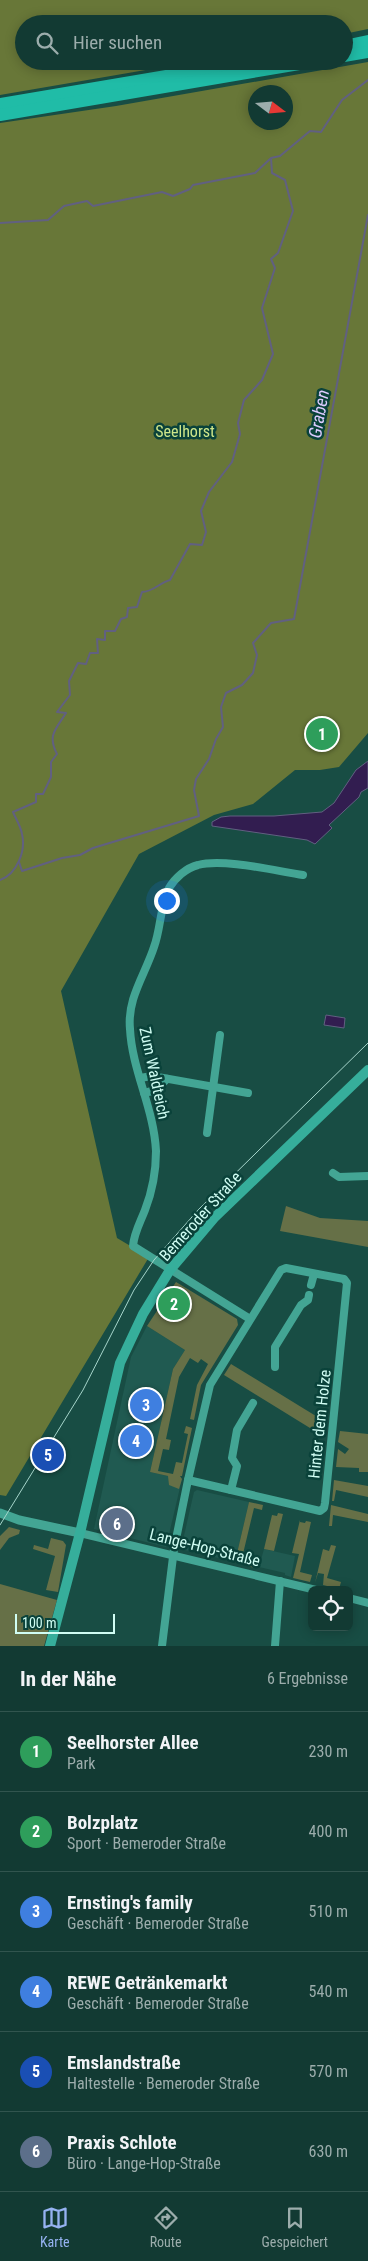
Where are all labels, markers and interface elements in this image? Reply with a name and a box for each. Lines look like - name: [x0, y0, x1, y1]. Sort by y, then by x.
- search box: [15, 15, 353, 70]
- icon: search: [33, 29, 61, 57]
- text: Hier suchen: [73, 31, 162, 54]
- north arrow: [248, 85, 293, 130]
- water label: Graben: [304, 388, 333, 440]
- park label: Seelhorst: [155, 422, 215, 441]
- pin: 1: [306, 715, 338, 753]
- your location: [154, 888, 180, 914]
- street label: Zum Waldteich: [135, 1025, 174, 1121]
- street label: Bemeroder Straße: [155, 1168, 245, 1265]
- pin: 2: [158, 1285, 190, 1323]
- street label: Hinter dem Holze: [304, 1369, 335, 1479]
- pin: 3: [130, 1386, 162, 1424]
- pin: 4: [120, 1422, 152, 1460]
- pin: 5: [32, 1436, 64, 1474]
- pin: 6: [101, 1505, 133, 1543]
- street label: Lange-Hop-Straße: [148, 1525, 262, 1570]
- map controls: [308, 1586, 353, 1631]
- button: locate: [308, 1586, 353, 1631]
- scale bar: [15, 1611, 115, 1634]
- text: 100 m: [22, 1615, 57, 1631]
- text: In der Nähe: [20, 1667, 116, 1691]
- text: 6 Ergebnisse: [267, 1669, 348, 1688]
- text: Seelhorster Allee: [67, 1731, 199, 1754]
- text: 1: [32, 1742, 40, 1761]
- text: 230 m: [309, 1742, 348, 1761]
- text: Park: [67, 1754, 96, 1773]
- text: Bolzplatz: [67, 1811, 138, 1834]
- text: 2: [32, 1822, 40, 1841]
- text: 400 m: [309, 1822, 348, 1841]
- text: Sport · Bemeroder Straße: [67, 1834, 226, 1853]
- text: Ernsting's family: [67, 1891, 193, 1914]
- text: 3: [32, 1902, 40, 1921]
- text: 510 m: [309, 1902, 348, 1921]
- text: Geschäft · Bemeroder Straße: [67, 1914, 249, 1933]
- text: REWE Getränkemarkt: [67, 1971, 227, 1994]
- text: 4: [32, 1982, 40, 2001]
- text: 540 m: [309, 1982, 348, 2001]
- text: Geschäft · Bemeroder Straße: [67, 1994, 249, 2013]
- text: Emslandstraße: [67, 2051, 181, 2074]
- text: 5: [32, 2062, 40, 2081]
- text: 570 m: [309, 2062, 348, 2081]
- text: Haltestelle · Bemeroder Straße: [67, 2074, 260, 2093]
- text: Praxis Schlote: [67, 2131, 177, 2154]
- text: 6: [32, 2142, 40, 2161]
- text: 630 m: [309, 2142, 348, 2161]
- text: Büro · Lange-Hop-Straße: [67, 2154, 221, 2173]
- tab: Karte: [40, 2204, 70, 2250]
- tab: Route: [150, 2204, 182, 2250]
- tab: Gespeichert: [262, 2204, 328, 2250]

